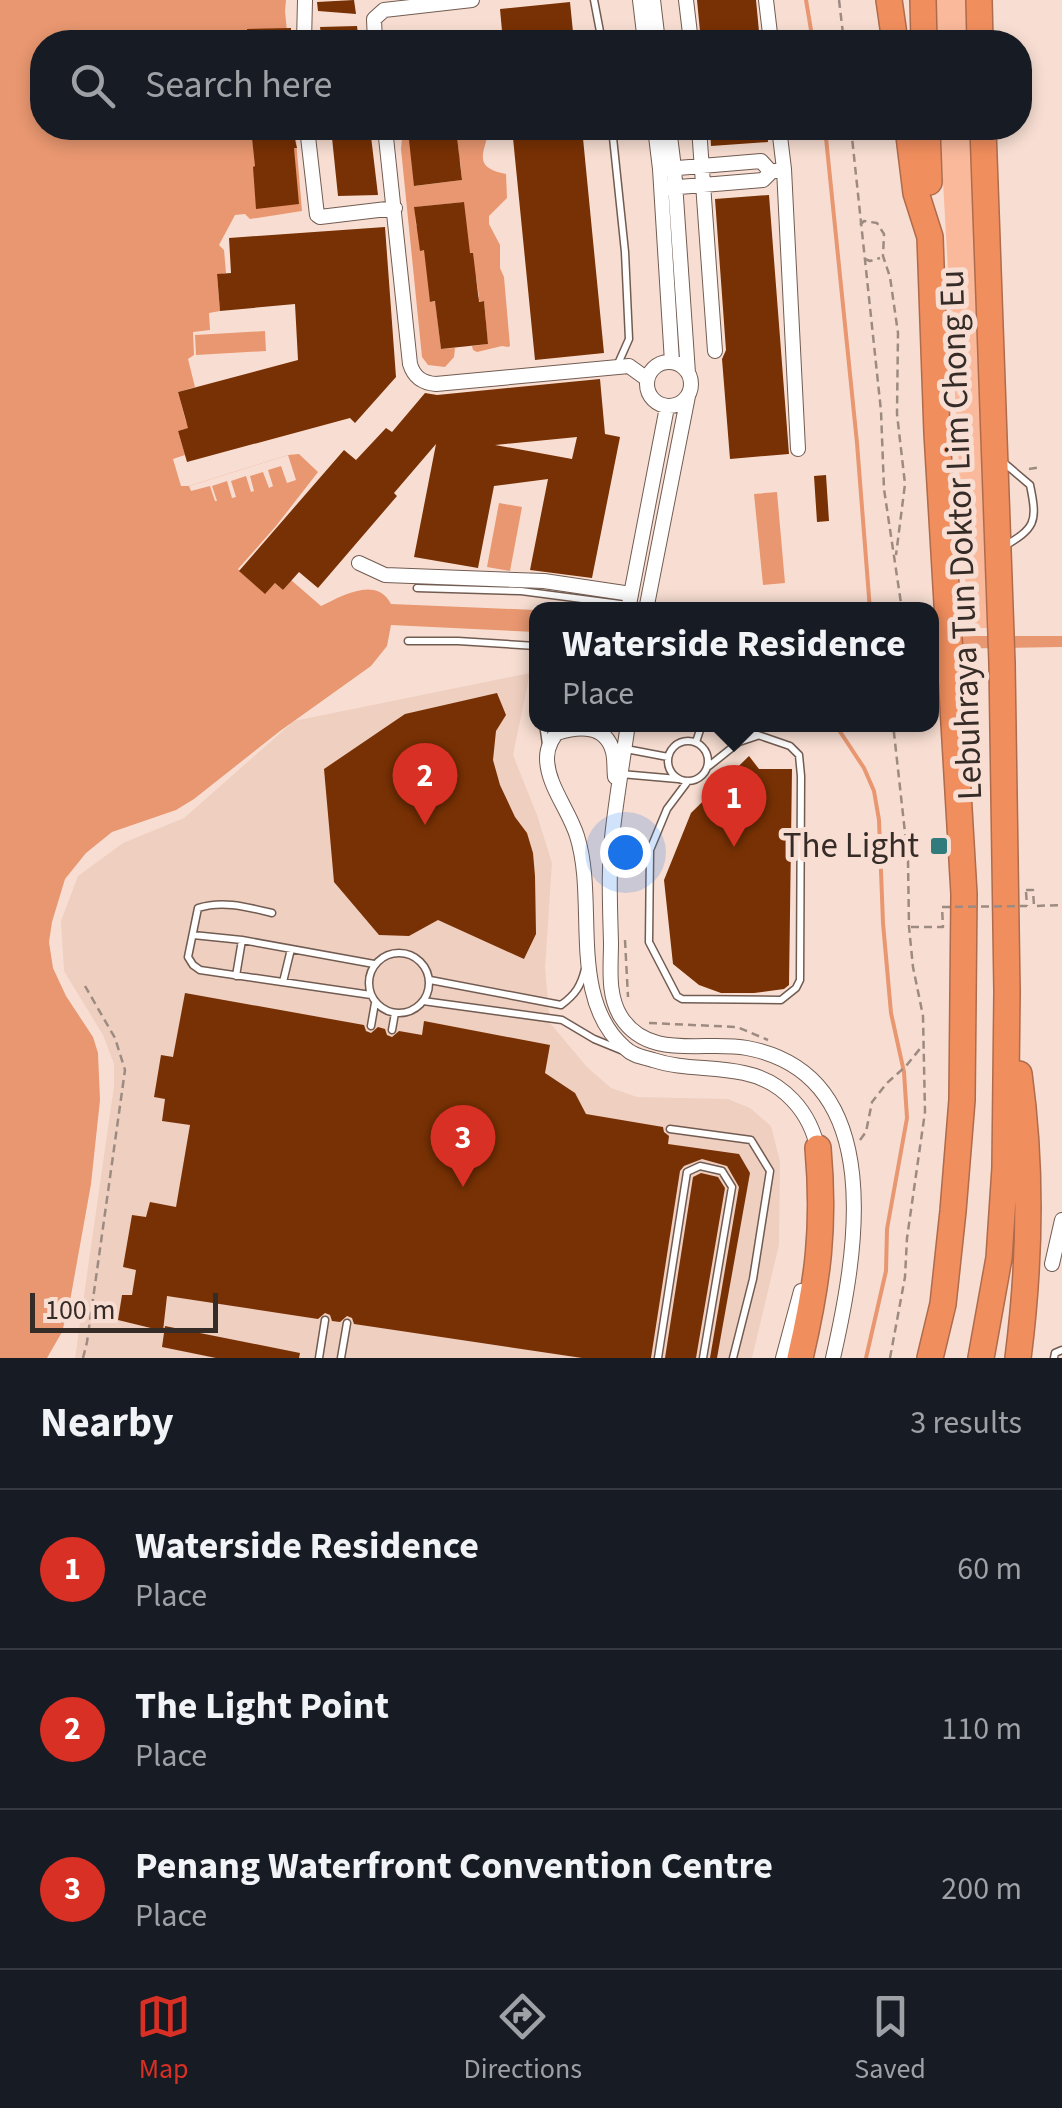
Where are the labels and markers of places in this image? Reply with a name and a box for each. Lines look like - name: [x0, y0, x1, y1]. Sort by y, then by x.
- pin: 2: [392, 742, 458, 825]
- pin: 1: [702, 764, 766, 847]
- place label: The Light: [783, 821, 919, 871]
- marker: The Light: [928, 835, 950, 857]
- pin: 3: [430, 1104, 496, 1187]

